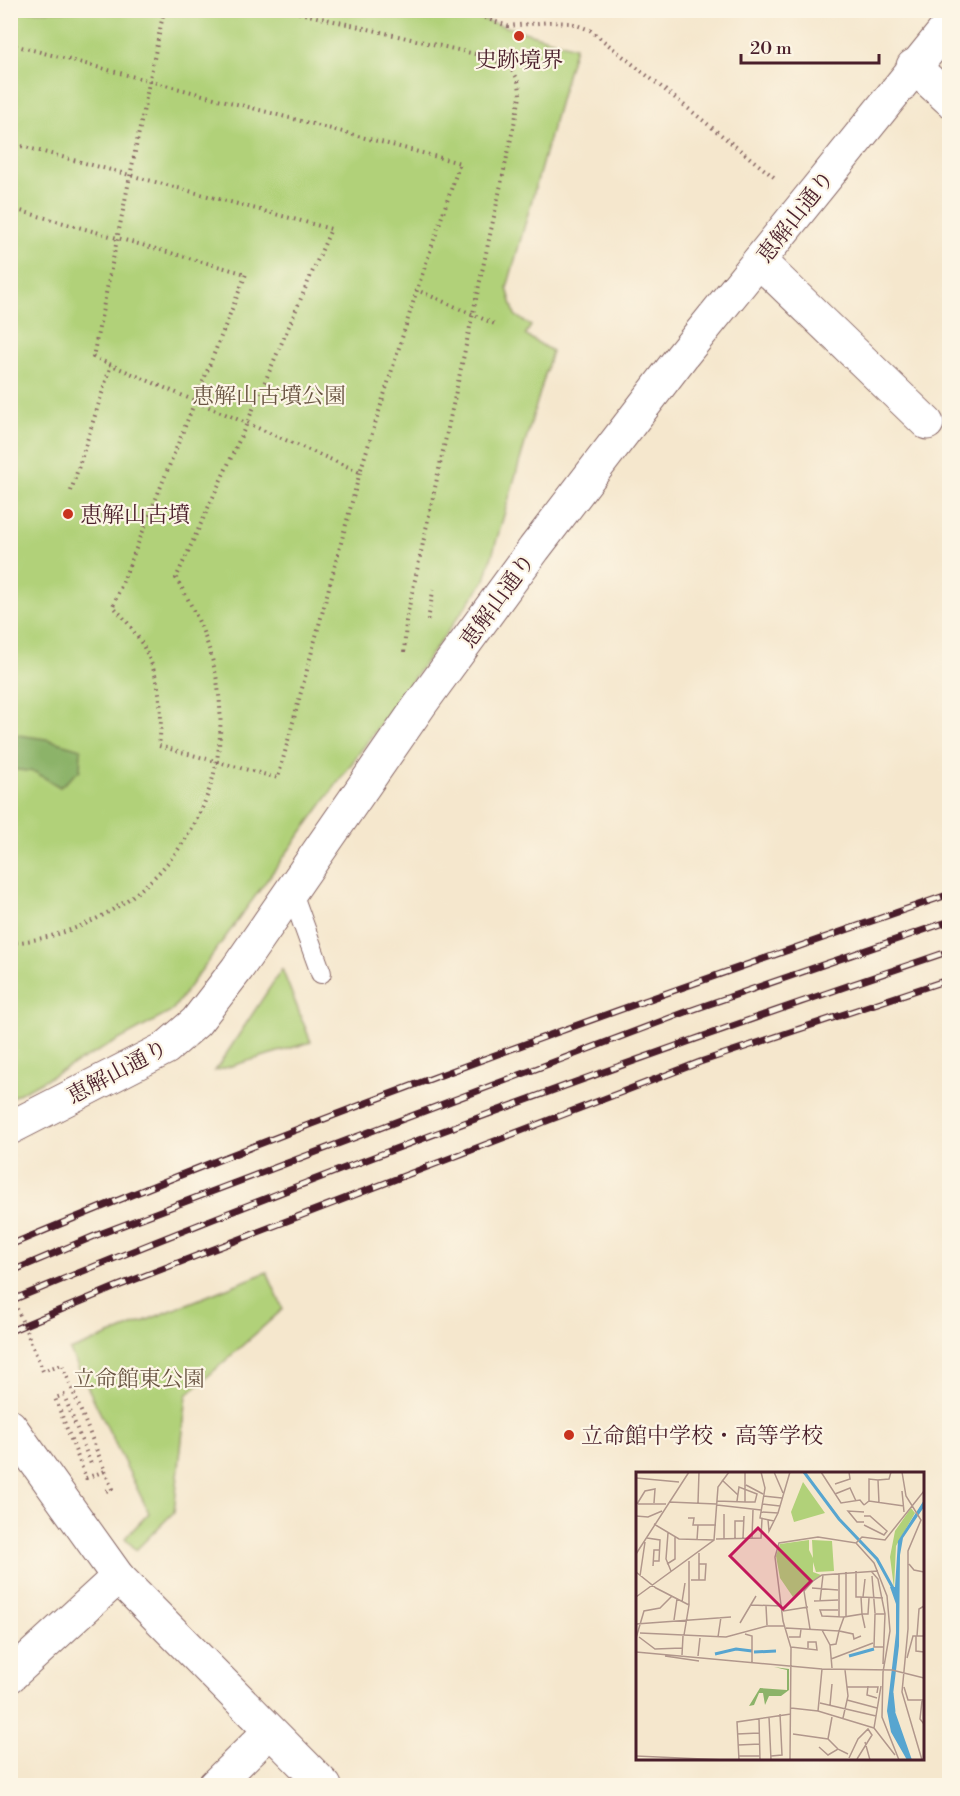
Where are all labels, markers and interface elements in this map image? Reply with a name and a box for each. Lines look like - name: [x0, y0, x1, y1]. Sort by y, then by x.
- scale bar: [741, 27, 879, 65]
- marker: 史跡境界: [512, 29, 526, 43]
- text: 20 m: [750, 37, 792, 60]
- place label: 史跡境界: [475, 47, 563, 74]
- street label: 恵解山通り: [752, 165, 841, 269]
- park label: 恵解山古墳公園: [192, 383, 346, 410]
- place label: 恵解山古墳: [80, 502, 190, 529]
- marker: 恵解山古墳: [61, 507, 75, 521]
- street label: 恵解山通り: [455, 548, 541, 653]
- street label: 恵解山通り: [63, 1035, 173, 1110]
- park label: 立命館東公園: [73, 1366, 205, 1393]
- place label: 立命館中学校・高等学校: [581, 1423, 823, 1450]
- marker: 立命館中学校・高等学校: [562, 1428, 576, 1442]
- inset map: [636, 1472, 924, 1760]

